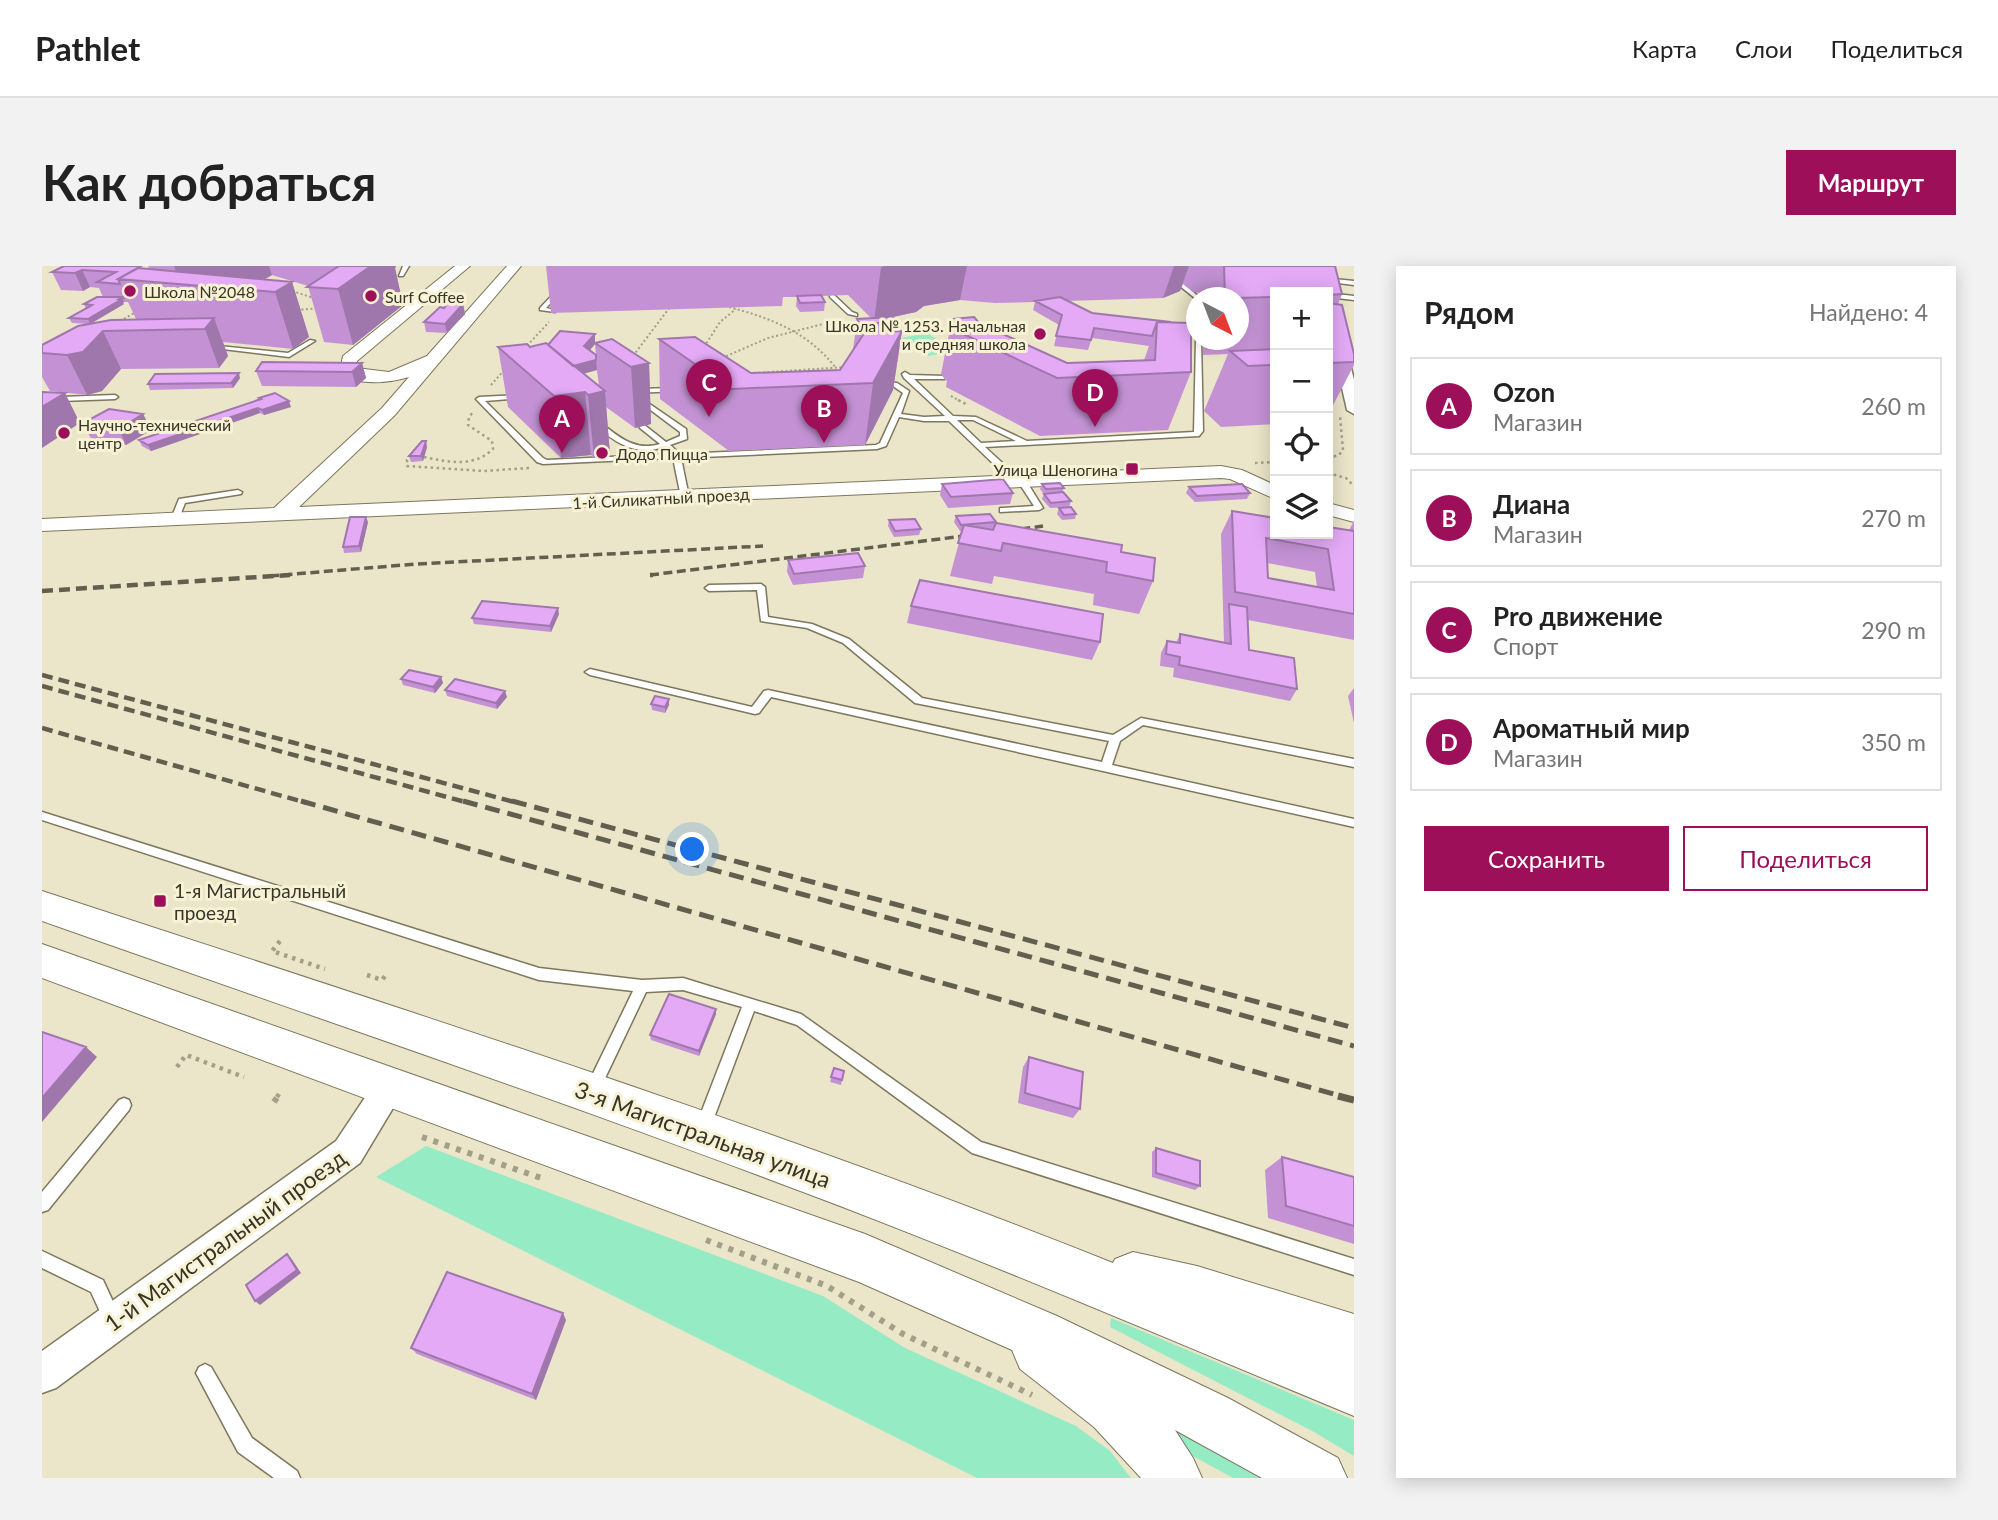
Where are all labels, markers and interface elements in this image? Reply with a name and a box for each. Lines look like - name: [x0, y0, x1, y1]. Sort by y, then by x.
- text: Pathlet: [35, 28, 140, 68]
- text: Карта: [1632, 34, 1697, 63]
- text: Слои: [1735, 34, 1792, 63]
- text: Поделиться: [1830, 34, 1963, 63]
- button: Маршрут: [1786, 150, 1956, 215]
- text: Как добраться: [42, 153, 376, 211]
- place label: Школа №2048: [144, 282, 255, 301]
- marker: Школа №2048: [122, 283, 138, 299]
- place label: Surf Coffee: [385, 287, 464, 306]
- north arrow: [1186, 287, 1249, 350]
- map controls: [1270, 287, 1333, 539]
- button: +: [1270, 287, 1333, 350]
- marker: Surf Coffee: [363, 288, 379, 304]
- text: Рядом: [1424, 294, 1514, 330]
- text: Найдено: 4: [1809, 298, 1928, 326]
- place label: Школа № 1253. Начальная и средняя школа: [825, 316, 1026, 353]
- marker: Школа № 1253. Начальная и средняя школа: [1032, 326, 1048, 342]
- button: −: [1270, 350, 1333, 413]
- pin: C: [686, 359, 732, 417]
- pin: D: [1072, 369, 1118, 427]
- text: Ozon: [1493, 376, 1555, 408]
- pin: B: [801, 385, 847, 443]
- text: A: [1441, 392, 1457, 420]
- text: 260 m: [1861, 392, 1926, 420]
- pin: A: [539, 395, 585, 453]
- text: Магазин: [1493, 408, 1583, 436]
- button: locate: [1270, 413, 1333, 476]
- place label: Научно-технический центр: [78, 415, 231, 452]
- marker: Научно-технический центр: [56, 425, 72, 441]
- place label: Додо Пицца: [616, 444, 708, 463]
- marker: Додо Пицца: [594, 445, 610, 461]
- place label: Улица Шеногина: [994, 460, 1118, 479]
- marker: Улица Шеногина: [1124, 461, 1140, 477]
- button: layers: [1270, 476, 1333, 539]
- street label: 1-й Силикатный проезд: [572, 484, 750, 512]
- text: Диана: [1493, 488, 1570, 520]
- text: B: [1441, 504, 1457, 532]
- text: 270 m: [1861, 504, 1926, 532]
- text: Магазин: [1493, 520, 1583, 548]
- text: Pro движение: [1493, 600, 1663, 632]
- text: C: [1441, 616, 1457, 644]
- text: 290 m: [1861, 616, 1926, 644]
- text: Спорт: [1493, 632, 1558, 660]
- text: Ароматный мир: [1493, 712, 1690, 744]
- text: D: [1440, 728, 1458, 756]
- text: 350 m: [1861, 728, 1926, 756]
- text: Магазин: [1493, 744, 1583, 772]
- button: Сохранить: [1424, 826, 1669, 891]
- button: Поделиться: [1683, 826, 1928, 891]
- your location: [675, 832, 709, 866]
- place label: 1-я Магистральный проезд: [174, 879, 346, 924]
- marker: 1-я Магистральный проезд: [152, 893, 168, 909]
- street label: 3-я Магистральная улица: [571, 1075, 835, 1193]
- street label: 1-й Магистральный проезд: [99, 1143, 351, 1337]

